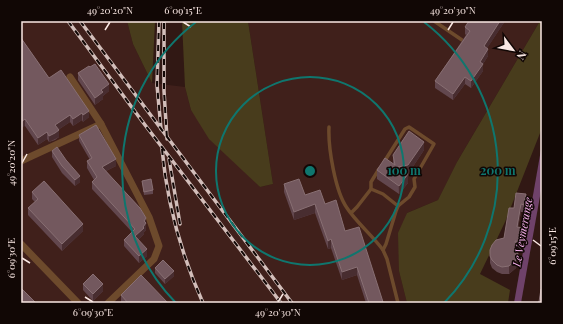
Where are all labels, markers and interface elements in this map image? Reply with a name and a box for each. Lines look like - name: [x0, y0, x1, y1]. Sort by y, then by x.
- text: 49°20'20"N: [87, 3, 133, 17]
- text: 6°09'15"E: [164, 3, 202, 17]
- text: 49°20'30"N: [430, 3, 476, 17]
- north arrow: [493, 30, 533, 70]
- text: N: [513, 48, 530, 63]
- text: 49°20'20"N: [4, 140, 18, 186]
- text: 100 m: [387, 162, 421, 178]
- text: 200 m: [480, 162, 516, 178]
- centre of rings: [303, 164, 317, 178]
- water label: Le Veymerange: [508, 196, 536, 269]
- text: 6°09'15"E: [545, 227, 559, 265]
- text: 6°09'30"E: [4, 238, 18, 278]
- text: 6°09'30"E: [73, 305, 113, 319]
- text: 49°20'30"N: [255, 305, 301, 319]

